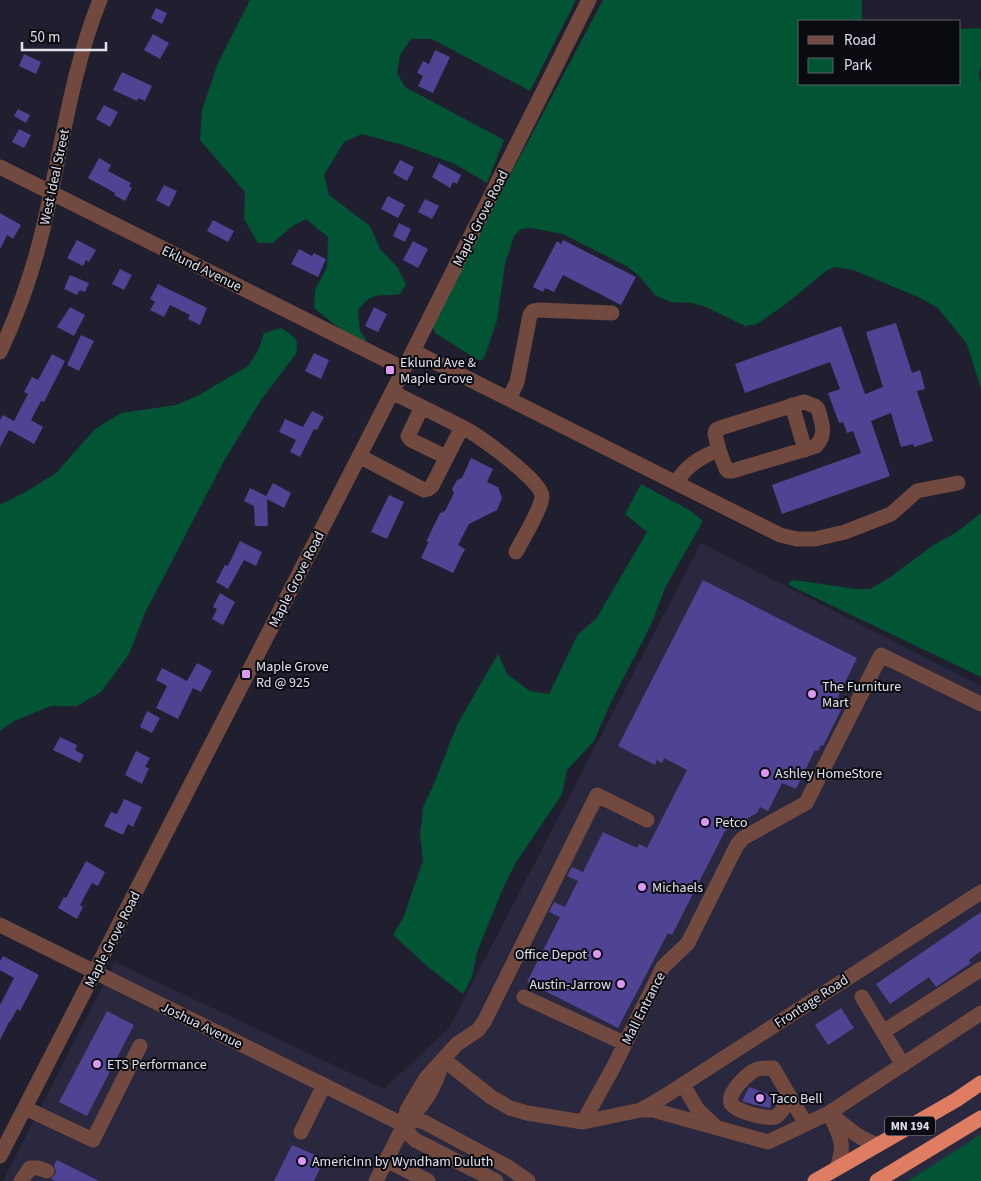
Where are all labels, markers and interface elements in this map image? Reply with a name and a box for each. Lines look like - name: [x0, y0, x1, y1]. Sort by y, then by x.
- scale bar: [22, 20, 106, 52]
- legend: [798, 20, 961, 85]
- text: 50 m: [30, 27, 60, 48]
- text: Road: [844, 30, 876, 51]
- text: Park: [844, 55, 873, 76]
- street label: West Ideal Street: [35, 127, 75, 227]
- street label: Maple Grove Road: [448, 167, 514, 270]
- street label: Eklund Avenue: [158, 241, 245, 297]
- place label: Eklund Ave & Maple Grove: [400, 353, 476, 389]
- marker: Eklund Ave & Maple Grove: [384, 364, 396, 376]
- street label: Maple Grove Road: [264, 528, 330, 631]
- place label: Maple Grove Rd @ 925: [256, 657, 329, 693]
- marker: Maple Grove Rd @ 925: [240, 668, 252, 680]
- place label: The Furniture Mart: [822, 677, 901, 713]
- marker: The Furniture Mart: [806, 688, 818, 700]
- place label: Ashley HomeStore: [775, 764, 882, 784]
- marker: Ashley HomeStore: [759, 767, 771, 779]
- place label: Petco: [715, 813, 748, 833]
- marker: Petco: [699, 816, 711, 828]
- place label: Michaels: [652, 878, 703, 898]
- marker: Michaels: [636, 881, 648, 893]
- street label: Maple Grove Road: [80, 888, 146, 991]
- place label: Office Depot: [515, 945, 587, 965]
- marker: Office Depot: [591, 948, 603, 960]
- street label: Mall Entrance: [617, 969, 671, 1048]
- street label: Frontage Road: [771, 970, 853, 1033]
- place label: Austin-Jarrow: [529, 975, 611, 995]
- marker: Austin-Jarrow: [615, 978, 627, 990]
- street label: Joshua Avenue: [157, 998, 246, 1054]
- place label: ETS Performance: [107, 1055, 207, 1075]
- marker: ETS Performance: [91, 1058, 103, 1070]
- place label: Taco Bell: [770, 1089, 823, 1109]
- marker: Taco Bell: [754, 1092, 766, 1104]
- road number: MN 194: [885, 1116, 935, 1136]
- place label: AmericInn by Wyndham Duluth: [312, 1152, 493, 1172]
- marker: AmericInn by Wyndham Duluth: [296, 1155, 308, 1167]

